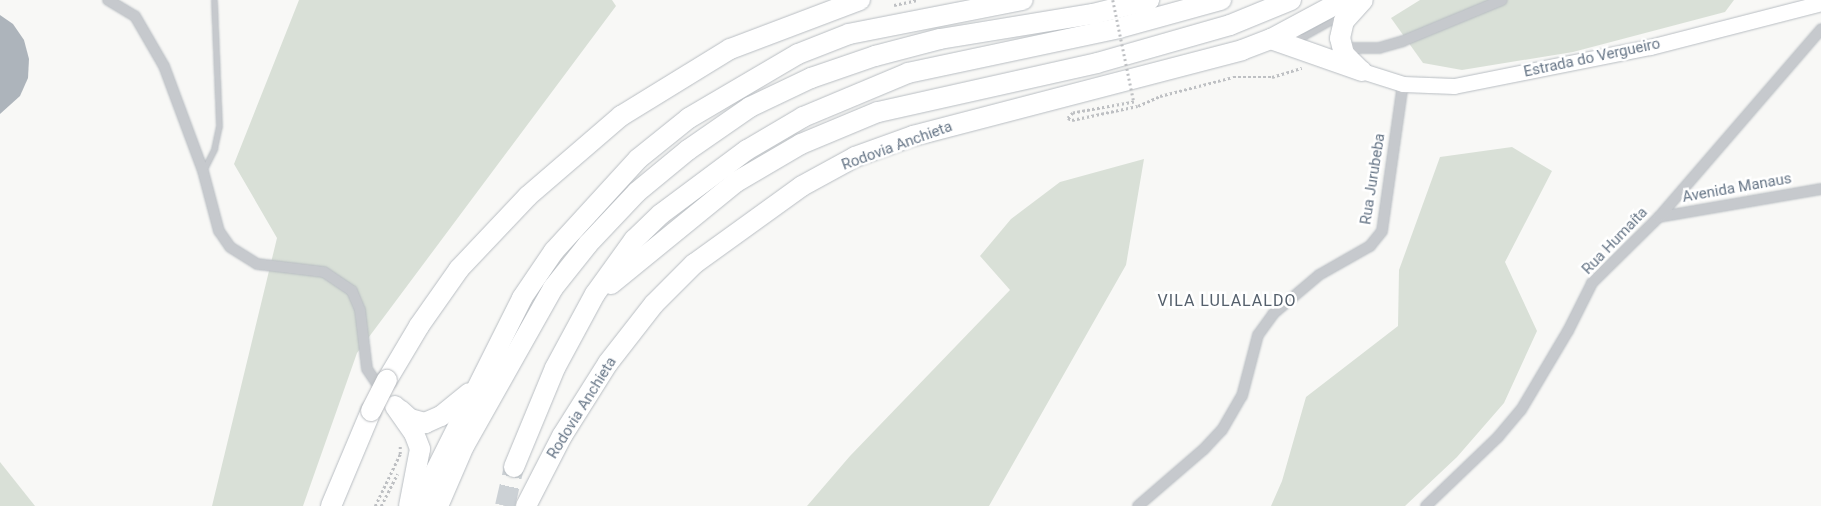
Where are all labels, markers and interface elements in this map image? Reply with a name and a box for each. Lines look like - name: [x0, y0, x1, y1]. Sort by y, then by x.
- street label: Estrada do Vergueiro: [1522, 35, 1662, 81]
- street label: Rodovia Anchieta: [839, 118, 955, 174]
- street label: Rua Jurubeba: [1357, 132, 1389, 226]
- street label: Avenida Manaus: [1681, 170, 1793, 206]
- street label: Rua Humaíta: [1578, 204, 1652, 278]
- district label: VILA LULALALDO: [1156, 291, 1298, 311]
- street label: Rodovia Anchieta: [544, 354, 620, 462]

